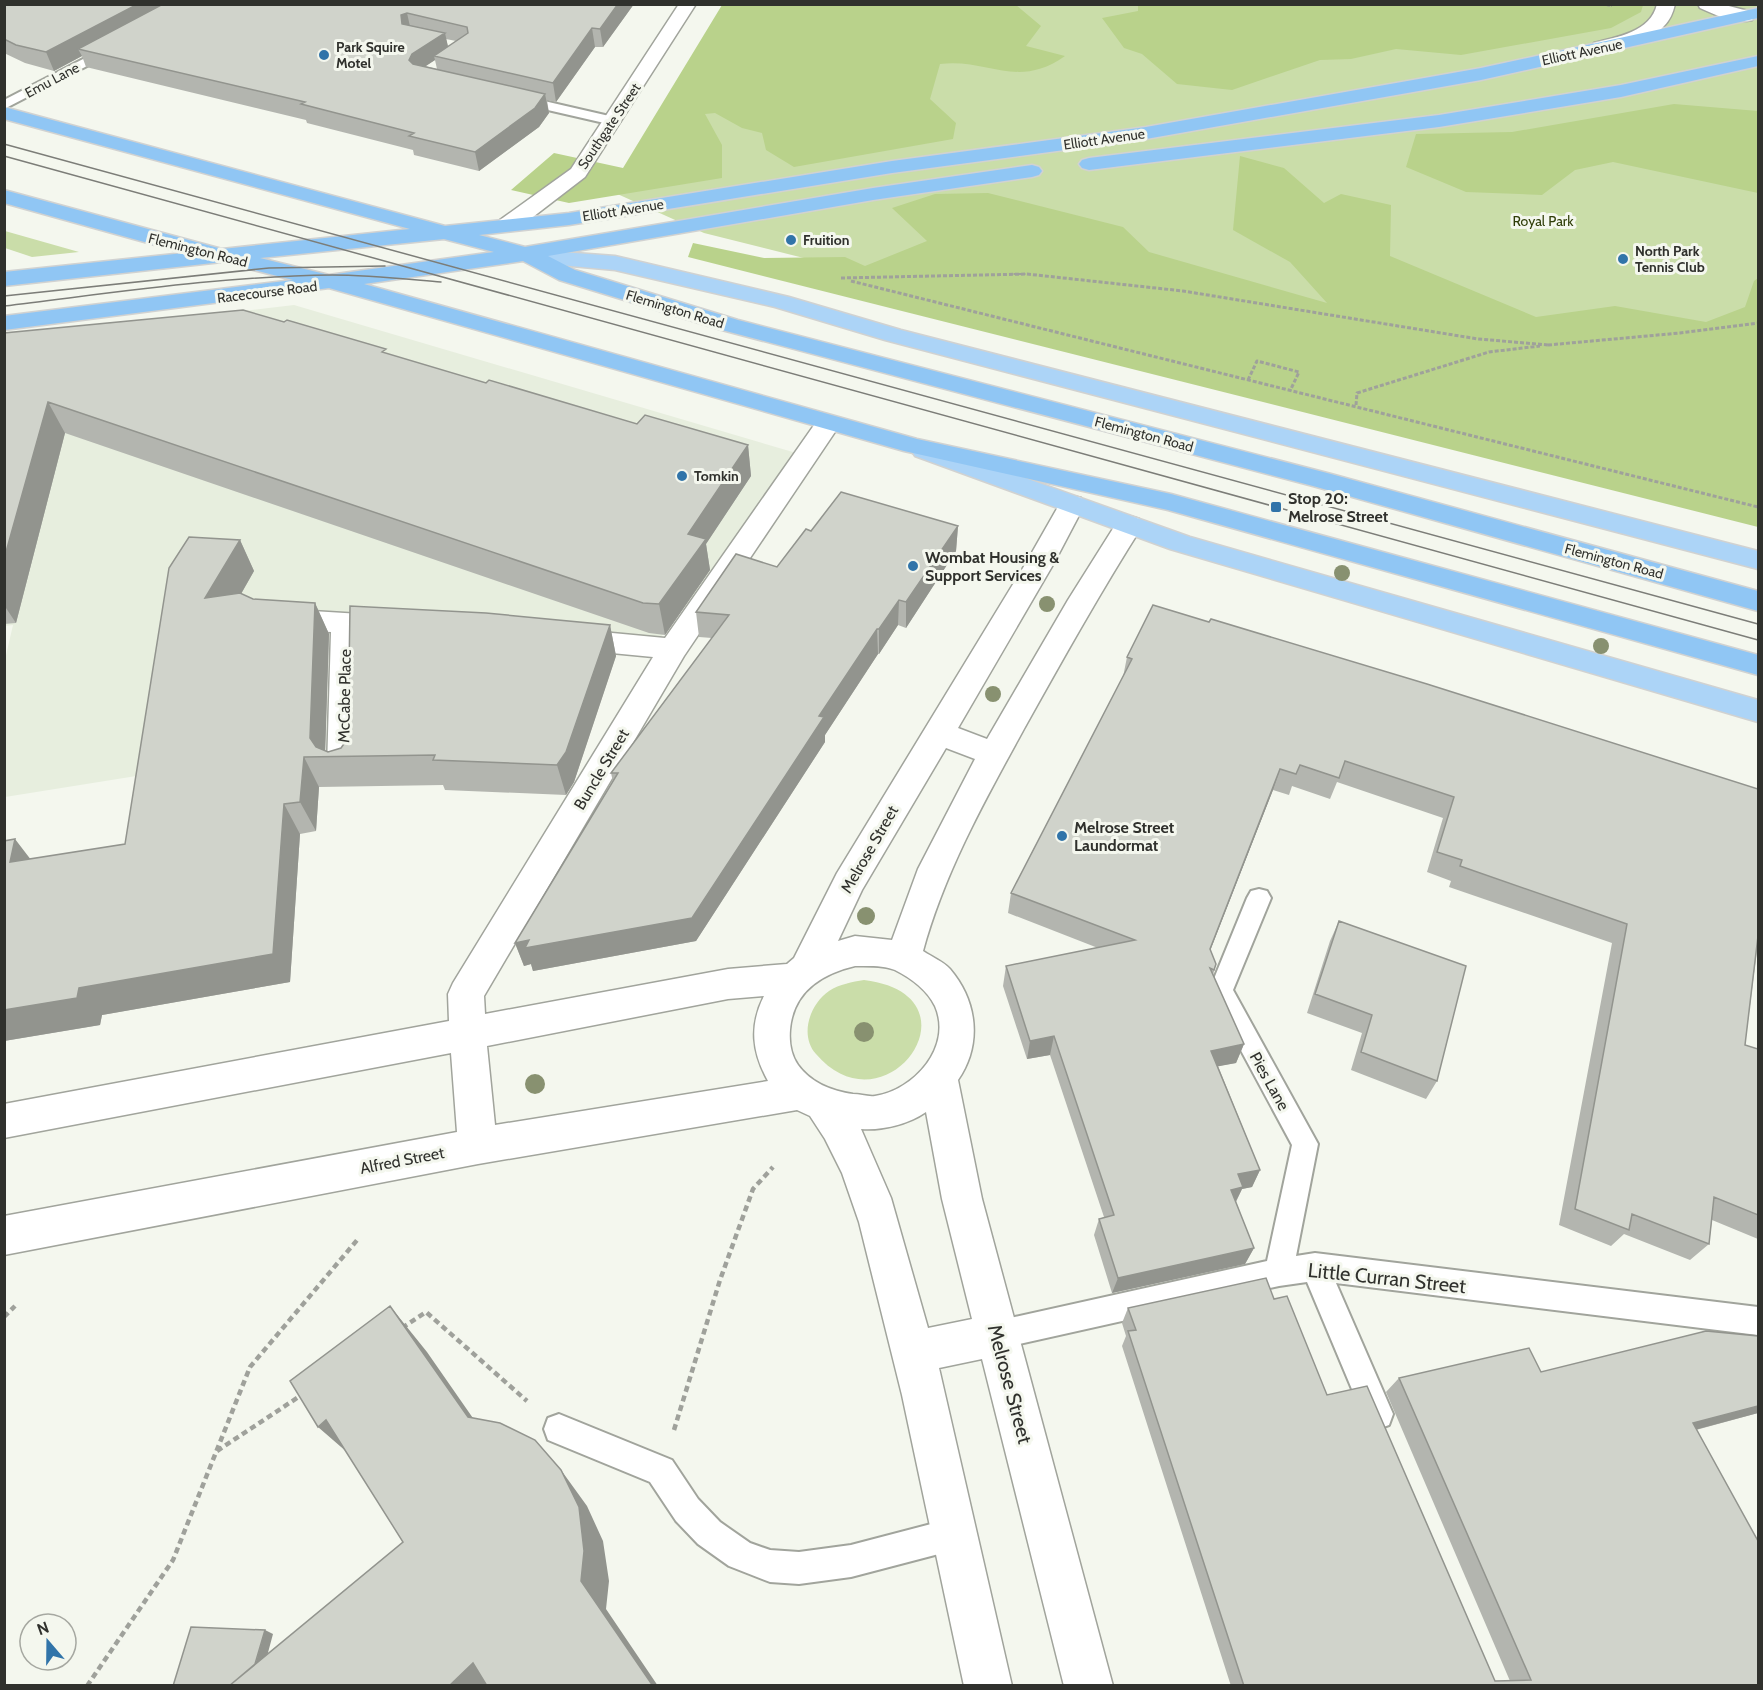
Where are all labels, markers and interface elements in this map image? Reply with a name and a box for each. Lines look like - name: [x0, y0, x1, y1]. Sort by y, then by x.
- street label: Elliott Avenue: [1540, 35, 1624, 69]
- place label: Park Squire Motel: [336, 38, 405, 72]
- marker: Park Squire Motel: [317, 48, 331, 62]
- street label: Emu Lane: [22, 58, 82, 102]
- street label: Southgate Street: [574, 79, 645, 172]
- street label: Elliott Avenue: [1062, 124, 1146, 154]
- street label: Elliott Avenue: [581, 195, 665, 225]
- park label: Royal Park: [1512, 212, 1574, 230]
- street label: Flemington Road: [147, 229, 249, 271]
- place label: Fruition: [803, 231, 849, 249]
- marker: Fruition: [784, 233, 798, 247]
- place label: North Park Tennis Club: [1635, 242, 1705, 276]
- marker: North Park Tennis Club: [1616, 252, 1630, 266]
- street label: Racecourse Road: [216, 277, 318, 307]
- street label: Flemington Road: [624, 286, 726, 332]
- street label: Flemington Road: [1093, 412, 1195, 456]
- place label: Tomkin: [694, 467, 739, 485]
- marker: Tomkin: [675, 469, 689, 483]
- place label: Stop 20: Melrose Street: [1288, 489, 1389, 526]
- marker: Stop 20: Melrose Street: [1269, 500, 1283, 514]
- street label: Flemington Road: [1563, 539, 1665, 583]
- place label: Wombat Housing & Support Services: [925, 548, 1059, 585]
- marker: Wombat Housing & Support Services: [906, 559, 920, 573]
- street label: McCabe Place: [334, 649, 355, 743]
- street label: Buncle Street: [570, 725, 633, 813]
- street label: Melrose Street: [837, 802, 902, 896]
- place label: Melrose Street Laundormat: [1074, 818, 1175, 855]
- marker: Melrose Street Laundormat: [1055, 829, 1069, 843]
- street label: Pies Lane: [1246, 1049, 1293, 1114]
- street label: Alfred Street: [358, 1143, 446, 1178]
- street label: Little Curran Street: [1307, 1258, 1467, 1298]
- street label: Melrose Street: [983, 1322, 1038, 1446]
- north arrow: [18, 1612, 78, 1672]
- text: N: [34, 1618, 52, 1639]

